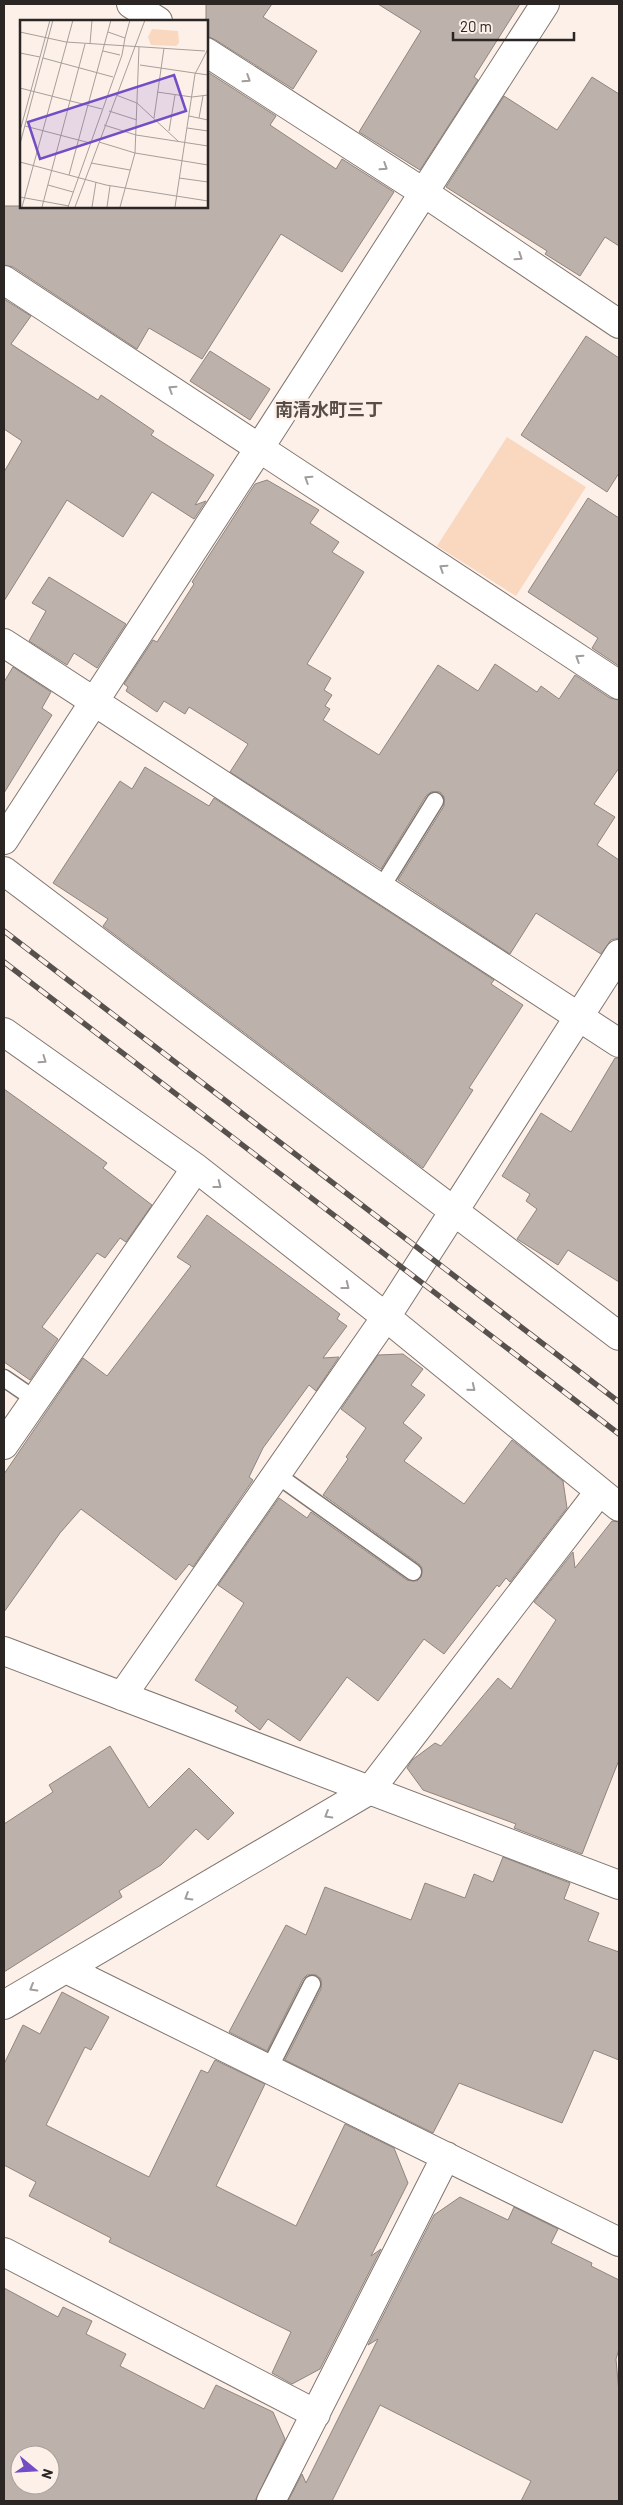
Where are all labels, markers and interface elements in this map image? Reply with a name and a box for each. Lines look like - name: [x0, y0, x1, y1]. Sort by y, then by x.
- scale bar: [453, 10, 574, 42]
- text: 20 m: [460, 17, 492, 35]
- inset map: [20, 20, 208, 208]
- one-way arrow: [242, 72, 251, 82]
- one-way arrow: [378, 160, 387, 170]
- one-way arrow: [513, 251, 523, 260]
- one-way arrow: [168, 386, 177, 396]
- district label: 南清水町三丁: [275, 398, 383, 420]
- one-way arrow: [304, 475, 313, 485]
- one-way arrow: [439, 565, 449, 574]
- one-way arrow: [575, 655, 584, 664]
- one-way arrow: [38, 1054, 47, 1063]
- one-way arrow: [212, 1180, 221, 1188]
- one-way arrow: [340, 1280, 349, 1288]
- one-way arrow: [467, 1382, 476, 1391]
- one-way arrow: [324, 1808, 333, 1818]
- one-way arrow: [184, 1891, 193, 1901]
- one-way arrow: [29, 1982, 38, 1992]
- north arrow: [10, 2445, 60, 2495]
- text: N: [38, 2467, 57, 2481]

